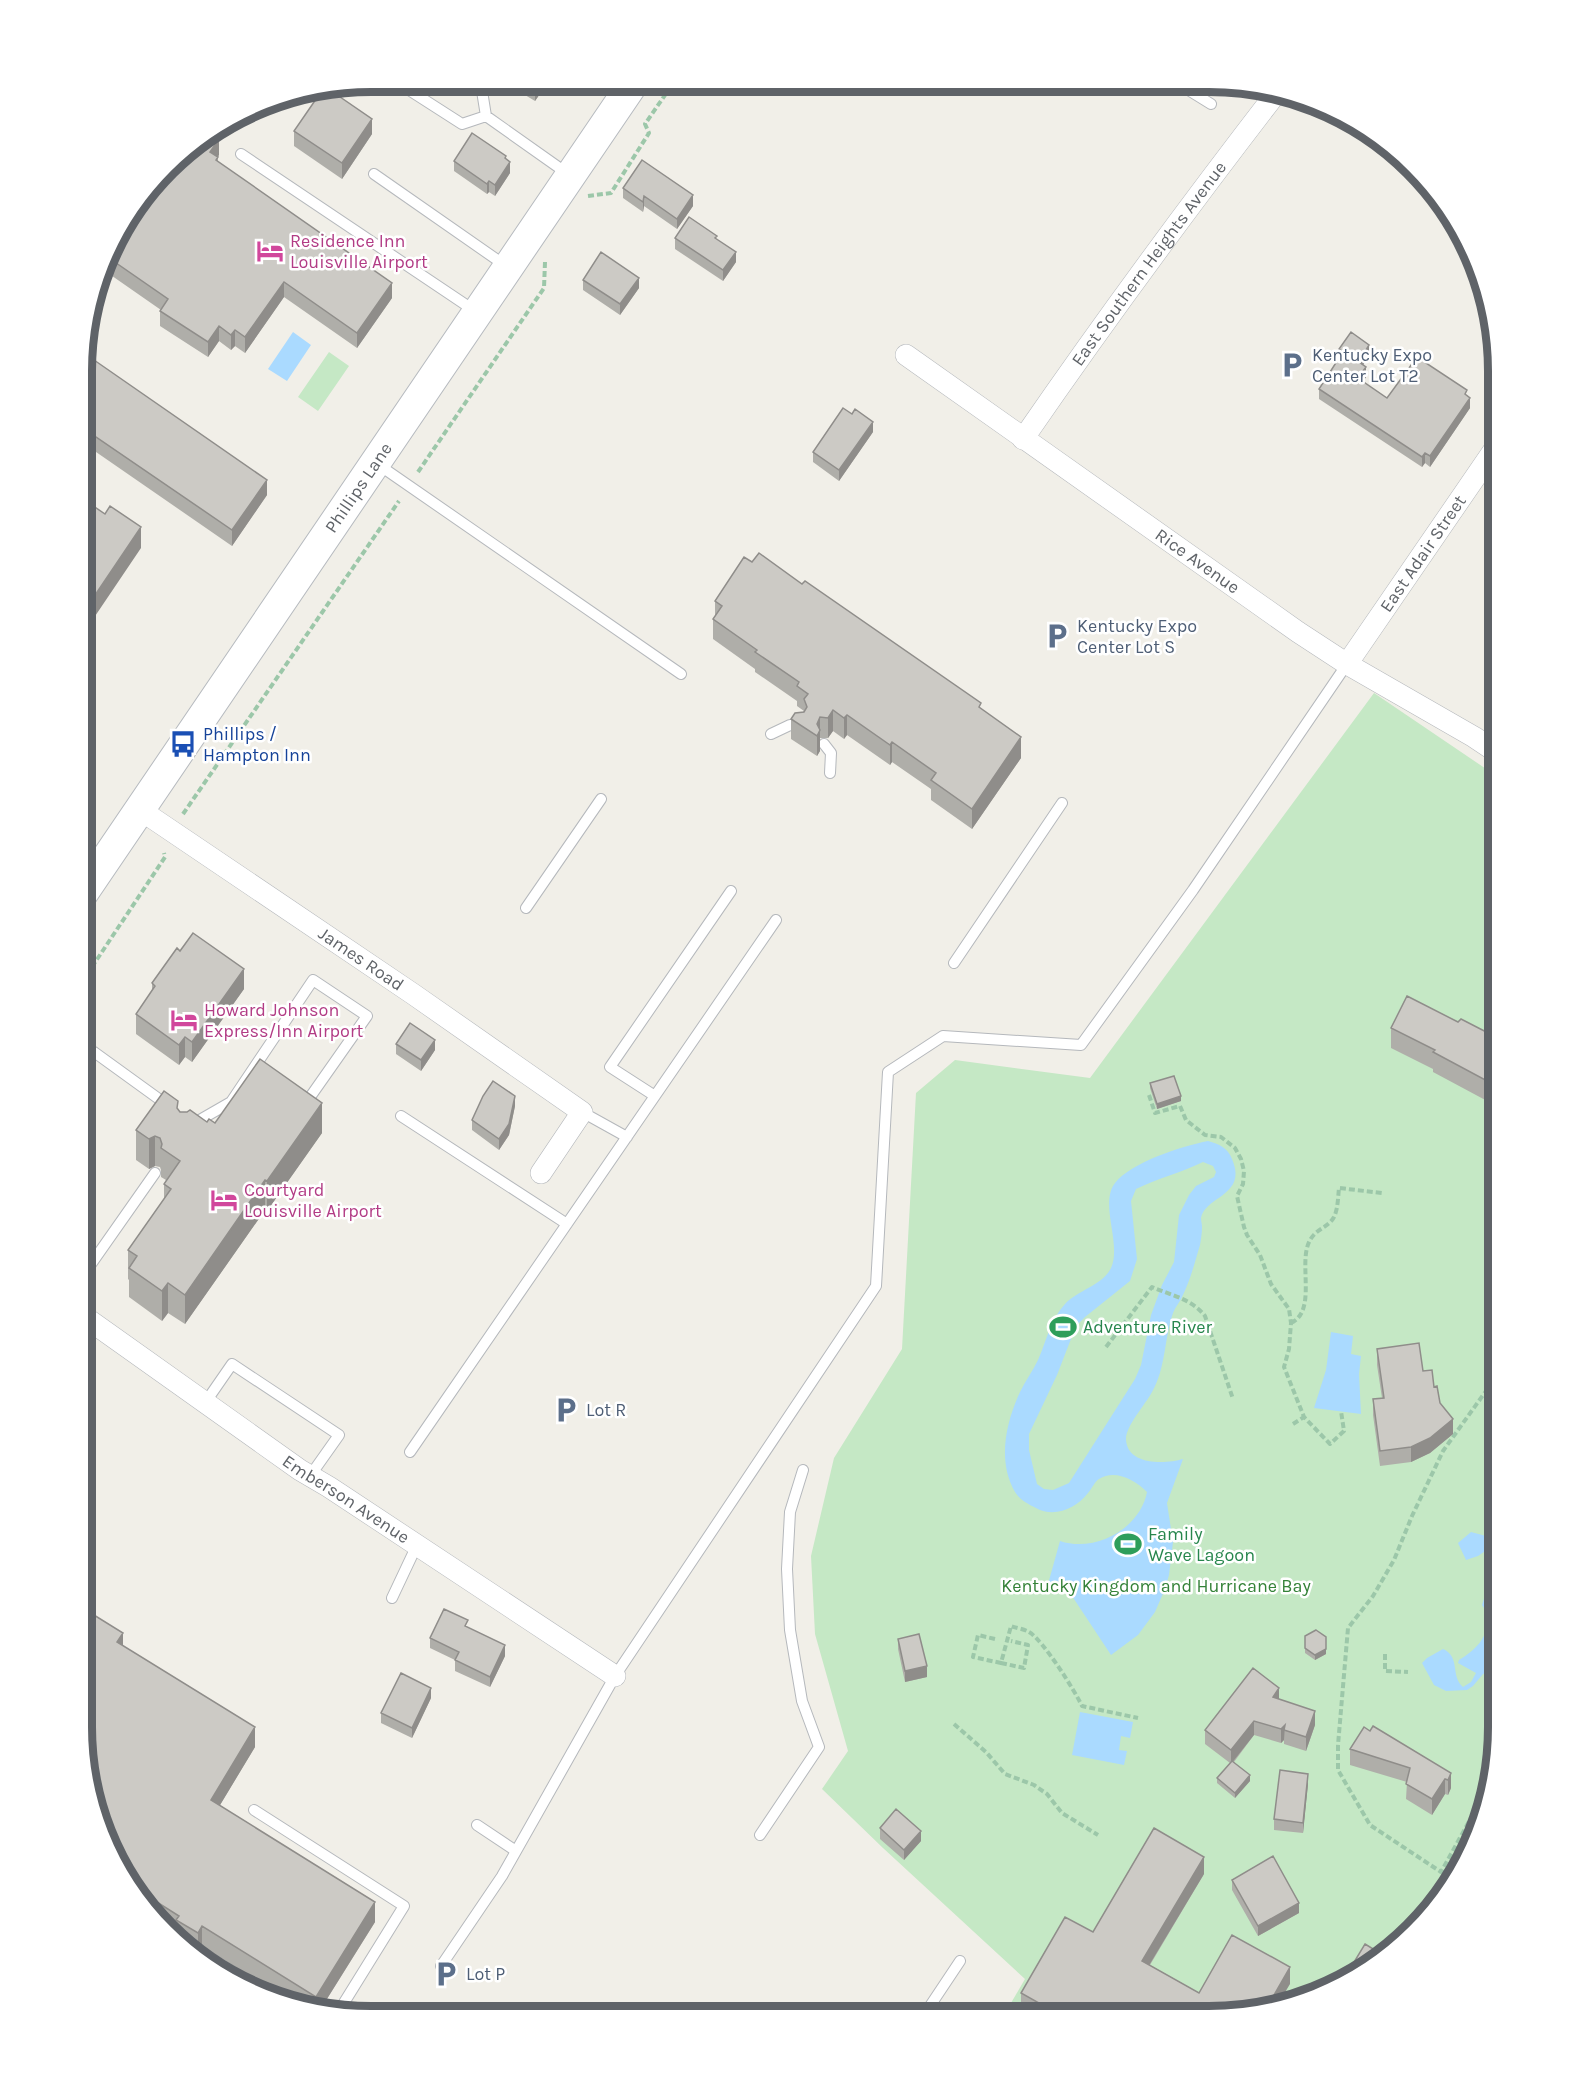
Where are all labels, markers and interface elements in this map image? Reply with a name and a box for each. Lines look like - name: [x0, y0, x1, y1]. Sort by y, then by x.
- street label: East Southern Heights Avenue: [1067, 157, 1231, 370]
- place label: Residence Inn Louisville Airport: [290, 230, 428, 273]
- hotel icon: Residence Inn Louisville Airport: [255, 236, 285, 266]
- place label: Kentucky Expo Center Lot T2: [1312, 344, 1432, 387]
- parking icon: Kentucky Expo Center Lot T2: [1277, 350, 1307, 380]
- street label: Phillips Lane: [320, 438, 397, 537]
- street label: East Adair Street: [1375, 491, 1471, 616]
- street label: Rice Avenue: [1151, 524, 1244, 598]
- place label: Kentucky Expo Center Lot S: [1077, 615, 1197, 658]
- parking icon: Kentucky Expo Center Lot S: [1042, 621, 1072, 651]
- place label: Phillips / Hampton Inn: [203, 723, 311, 766]
- bus stop icon: Phillips / Hampton Inn: [168, 729, 198, 759]
- street label: James Road: [314, 922, 408, 996]
- place label: Howard Johnson Express/Inn Airport: [204, 999, 363, 1042]
- hotel icon: Howard Johnson Express/Inn Airport: [169, 1005, 199, 1035]
- place label: Courtyard Louisville Airport: [244, 1179, 382, 1222]
- hotel icon: Courtyard Louisville Airport: [209, 1185, 239, 1215]
- sports icon: Adventure River: [1048, 1312, 1078, 1342]
- place label: Adventure River: [1083, 1316, 1213, 1338]
- parking icon: Lot R: [551, 1395, 581, 1425]
- place label: Lot R: [586, 1399, 626, 1421]
- street label: Emberson Avenue: [278, 1450, 414, 1548]
- place label: Family Wave Lagoon: [1148, 1523, 1255, 1566]
- sports icon: Family Wave Lagoon: [1113, 1529, 1143, 1559]
- park label: Kentucky Kingdom and Hurricane Bay: [1001, 1575, 1311, 1597]
- parking icon: Lot P: [431, 1959, 461, 1989]
- place label: Lot P: [466, 1963, 505, 1985]

